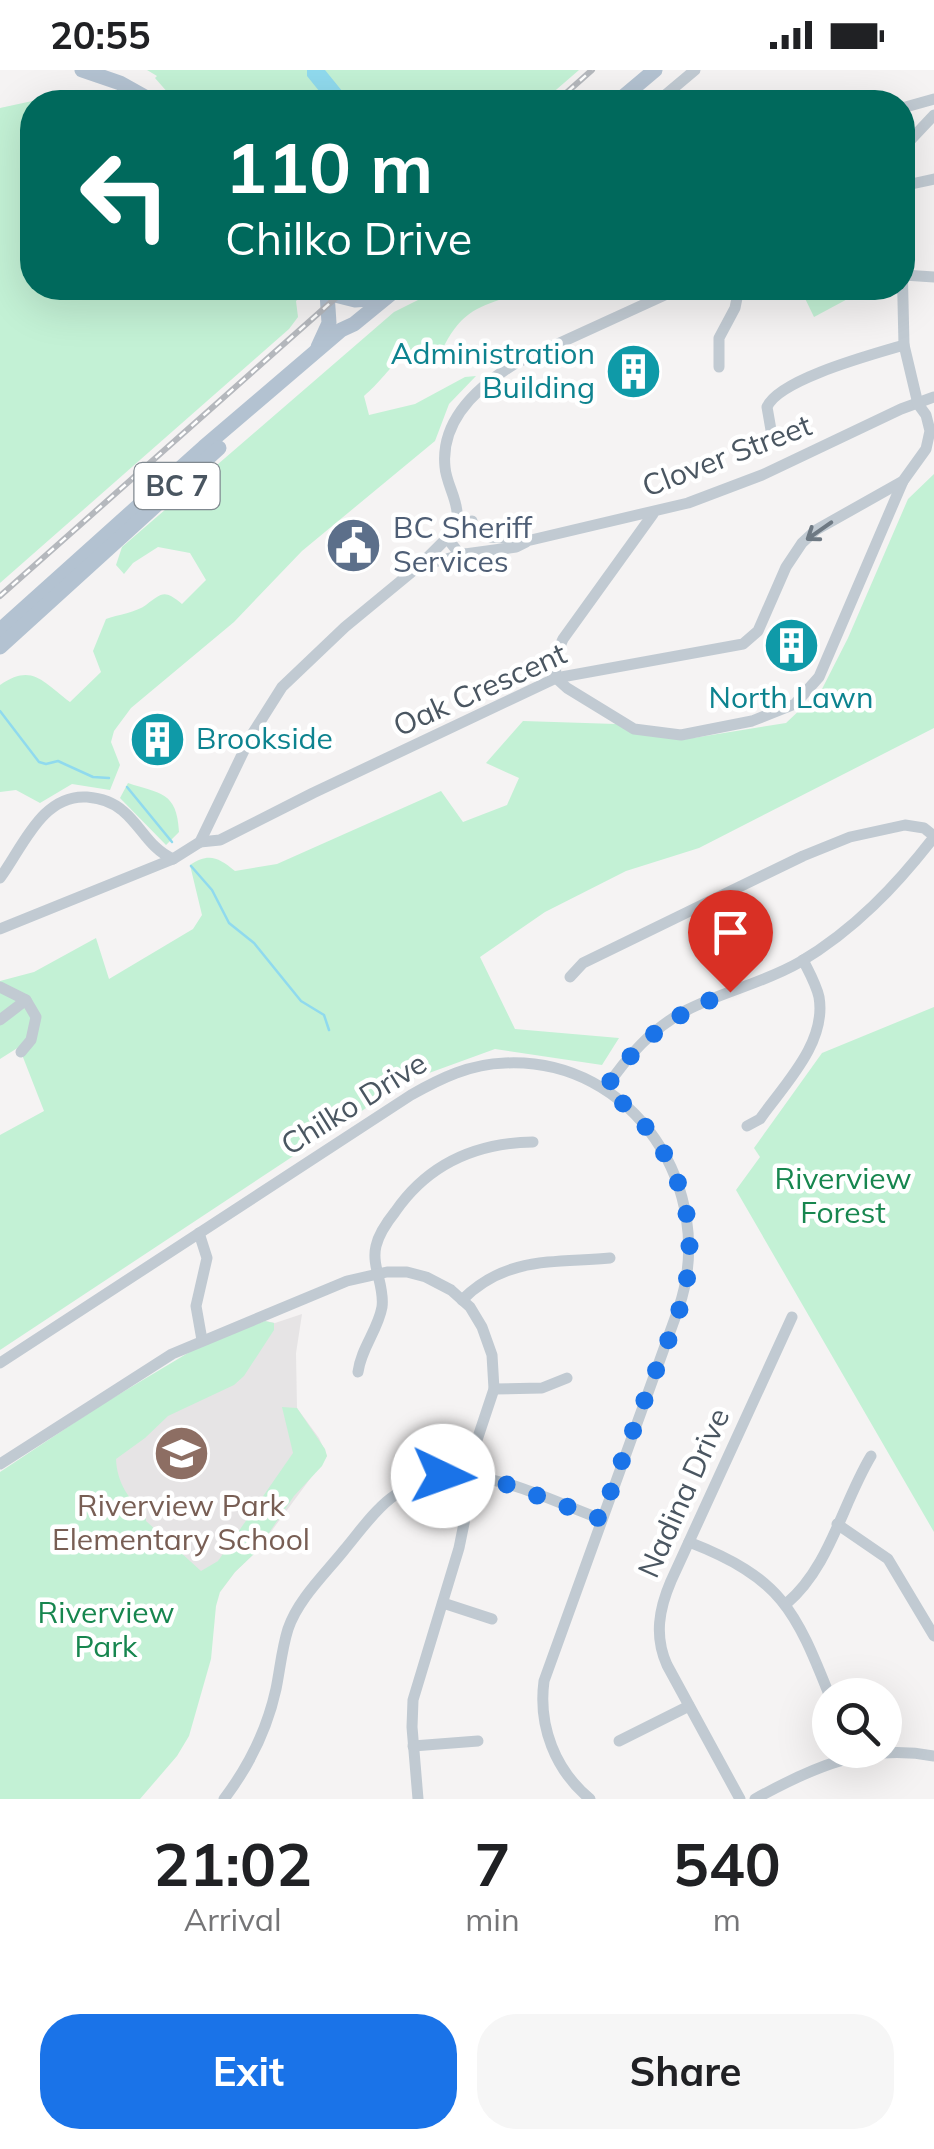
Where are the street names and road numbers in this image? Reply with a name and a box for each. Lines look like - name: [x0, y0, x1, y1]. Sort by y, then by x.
- street label: Clover Street: [637, 405, 817, 505]
- road number: BC 7: [134, 463, 220, 509]
- street label: Oak Crescent: [387, 634, 572, 744]
- street label: Chilko Drive: [273, 1043, 433, 1163]
- street label: Nadina Drive: [629, 1402, 737, 1583]

